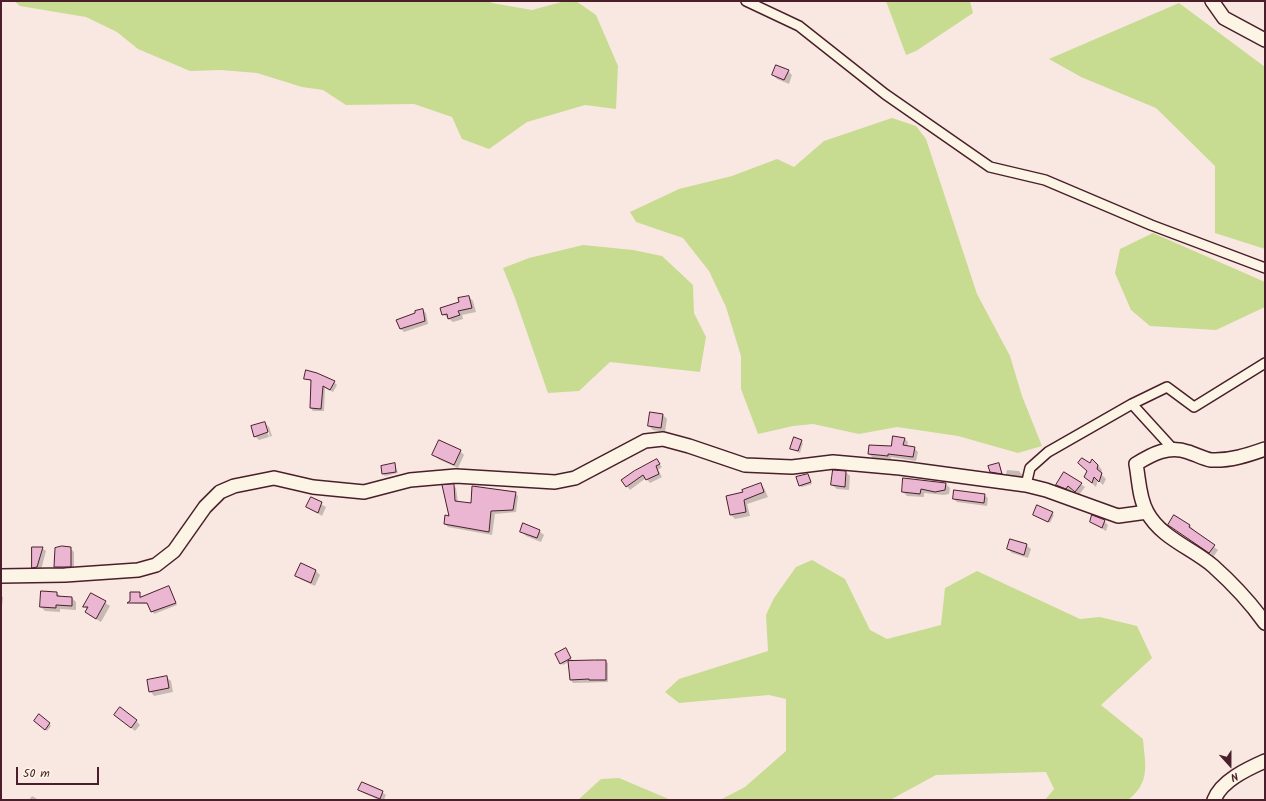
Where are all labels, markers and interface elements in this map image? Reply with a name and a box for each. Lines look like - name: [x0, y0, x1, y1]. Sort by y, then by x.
- north arrow: [1210, 745, 1250, 785]
- scale bar: [18, 759, 101, 785]
- text: 50 m: [23, 764, 50, 783]
- text: N: [1228, 767, 1241, 786]

